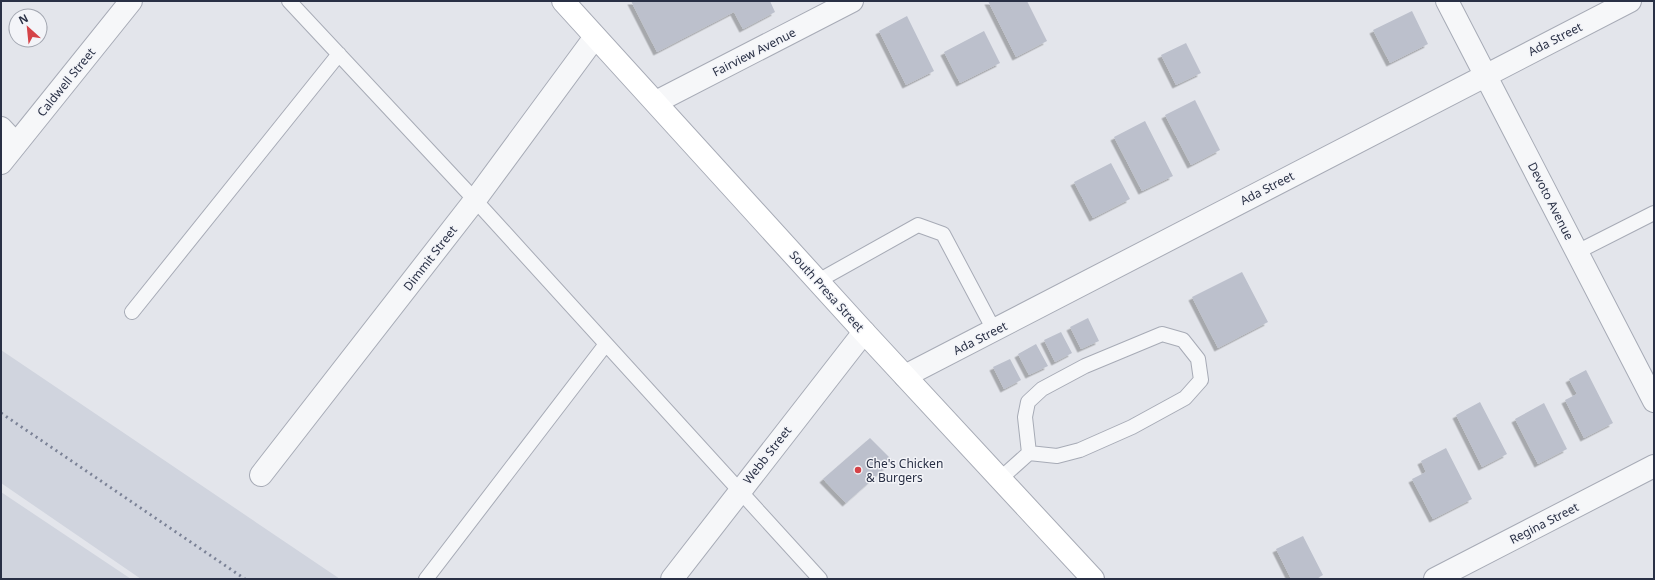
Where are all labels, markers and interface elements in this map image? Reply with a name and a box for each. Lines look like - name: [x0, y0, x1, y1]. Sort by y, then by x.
- north arrow: [8, 8, 48, 48]
- text: N: [16, 10, 31, 27]
- street label: Ada Street: [1525, 18, 1585, 60]
- street label: Fairview Avenue: [709, 24, 799, 80]
- street label: Caldwell Street: [33, 44, 99, 120]
- street label: Devoto Avenue: [1524, 159, 1578, 243]
- street label: Ada Street: [1237, 167, 1297, 209]
- street label: Dimmit Street: [399, 221, 461, 294]
- street label: South Presa Street: [786, 247, 869, 336]
- street label: Ada Street: [950, 317, 1010, 359]
- street label: Webb Street: [739, 422, 795, 487]
- place label: Che's Chicken & Burgers: [866, 455, 943, 486]
- marker: Che's Chicken & Burgers: [853, 465, 863, 475]
- street label: Regina Street: [1507, 498, 1582, 548]

